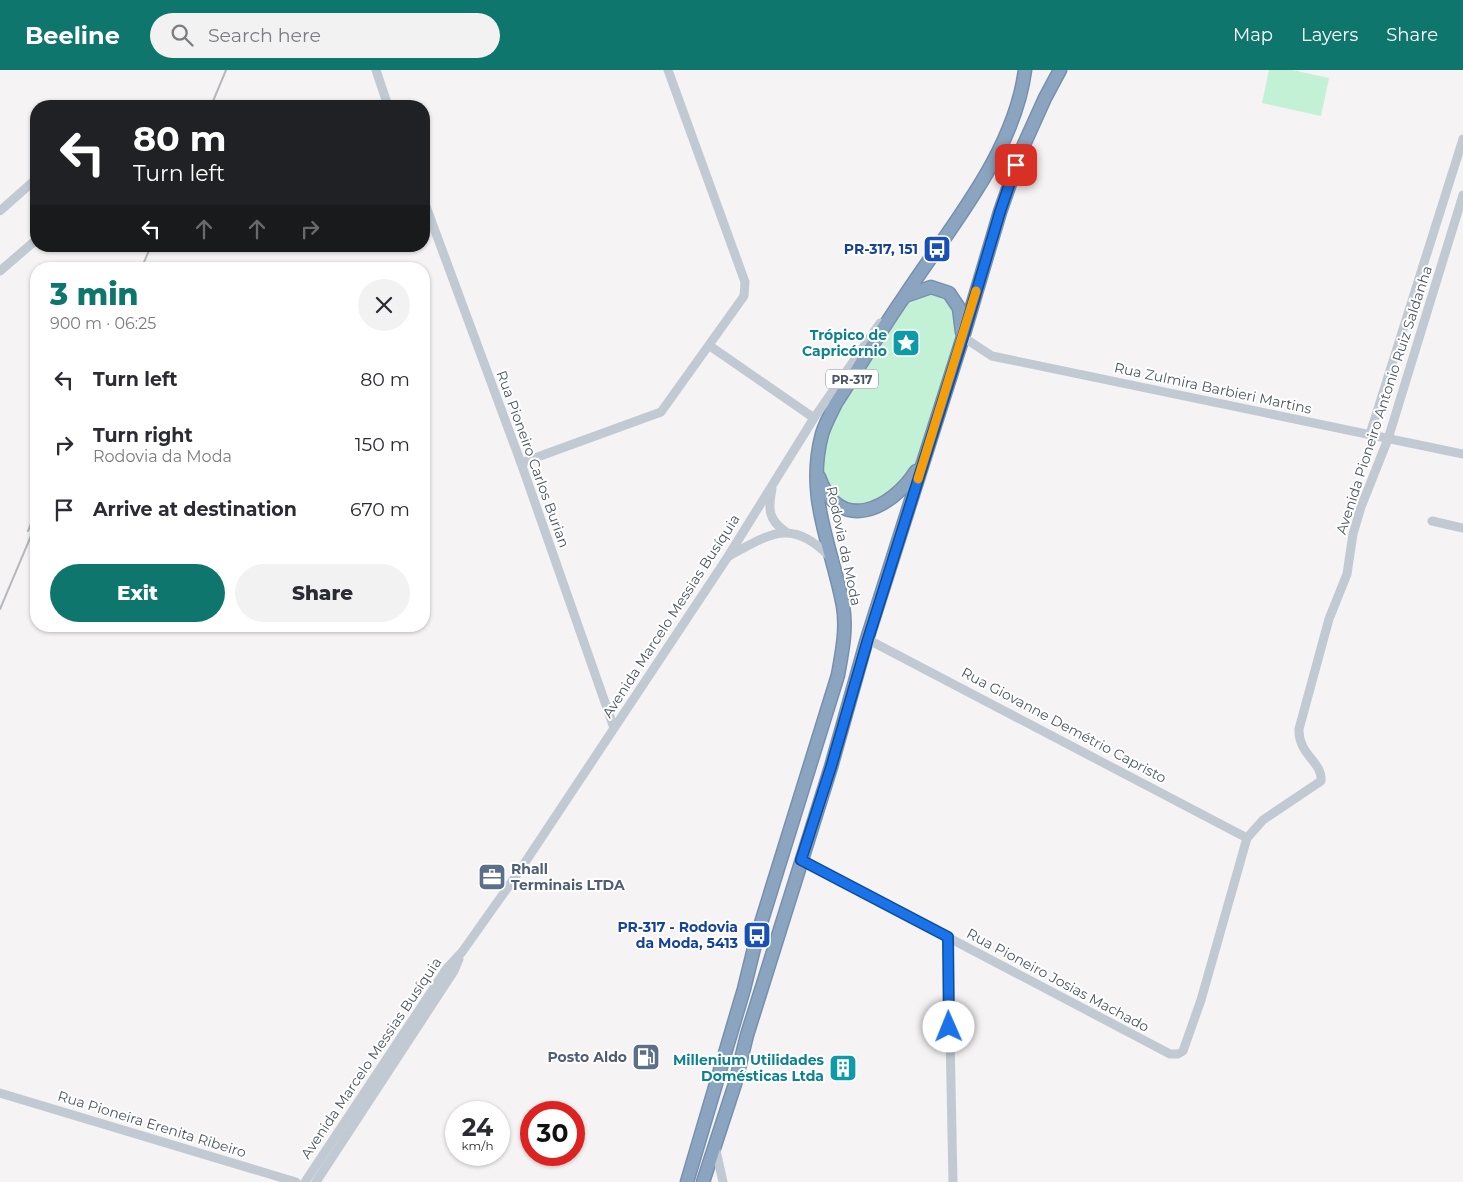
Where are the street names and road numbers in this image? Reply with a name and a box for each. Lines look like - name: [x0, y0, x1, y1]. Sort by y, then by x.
- street label: Avenida Pioneiro Antonio Ruiz Saldanha: [1332, 263, 1436, 537]
- street label: Rua Zulmira Barbieri Martins: [1113, 358, 1314, 418]
- street label: Rua Pioneiro Carlos Burian: [493, 368, 573, 550]
- road number: PR-317: [826, 370, 878, 388]
- street label: Rodovia da Moda: [823, 485, 865, 607]
- street label: Avenida Marcelo Messias Busíquia: [598, 511, 744, 721]
- street label: Rua Giovanne Demétrio Capristo: [958, 663, 1170, 787]
- street label: Rua Pioneiro Josias Machado: [964, 924, 1153, 1036]
- street label: Avenida Marcelo Messias Busíquia: [297, 954, 445, 1162]
- street label: Rua Pioneira Erenita Ribeiro: [56, 1087, 249, 1161]

